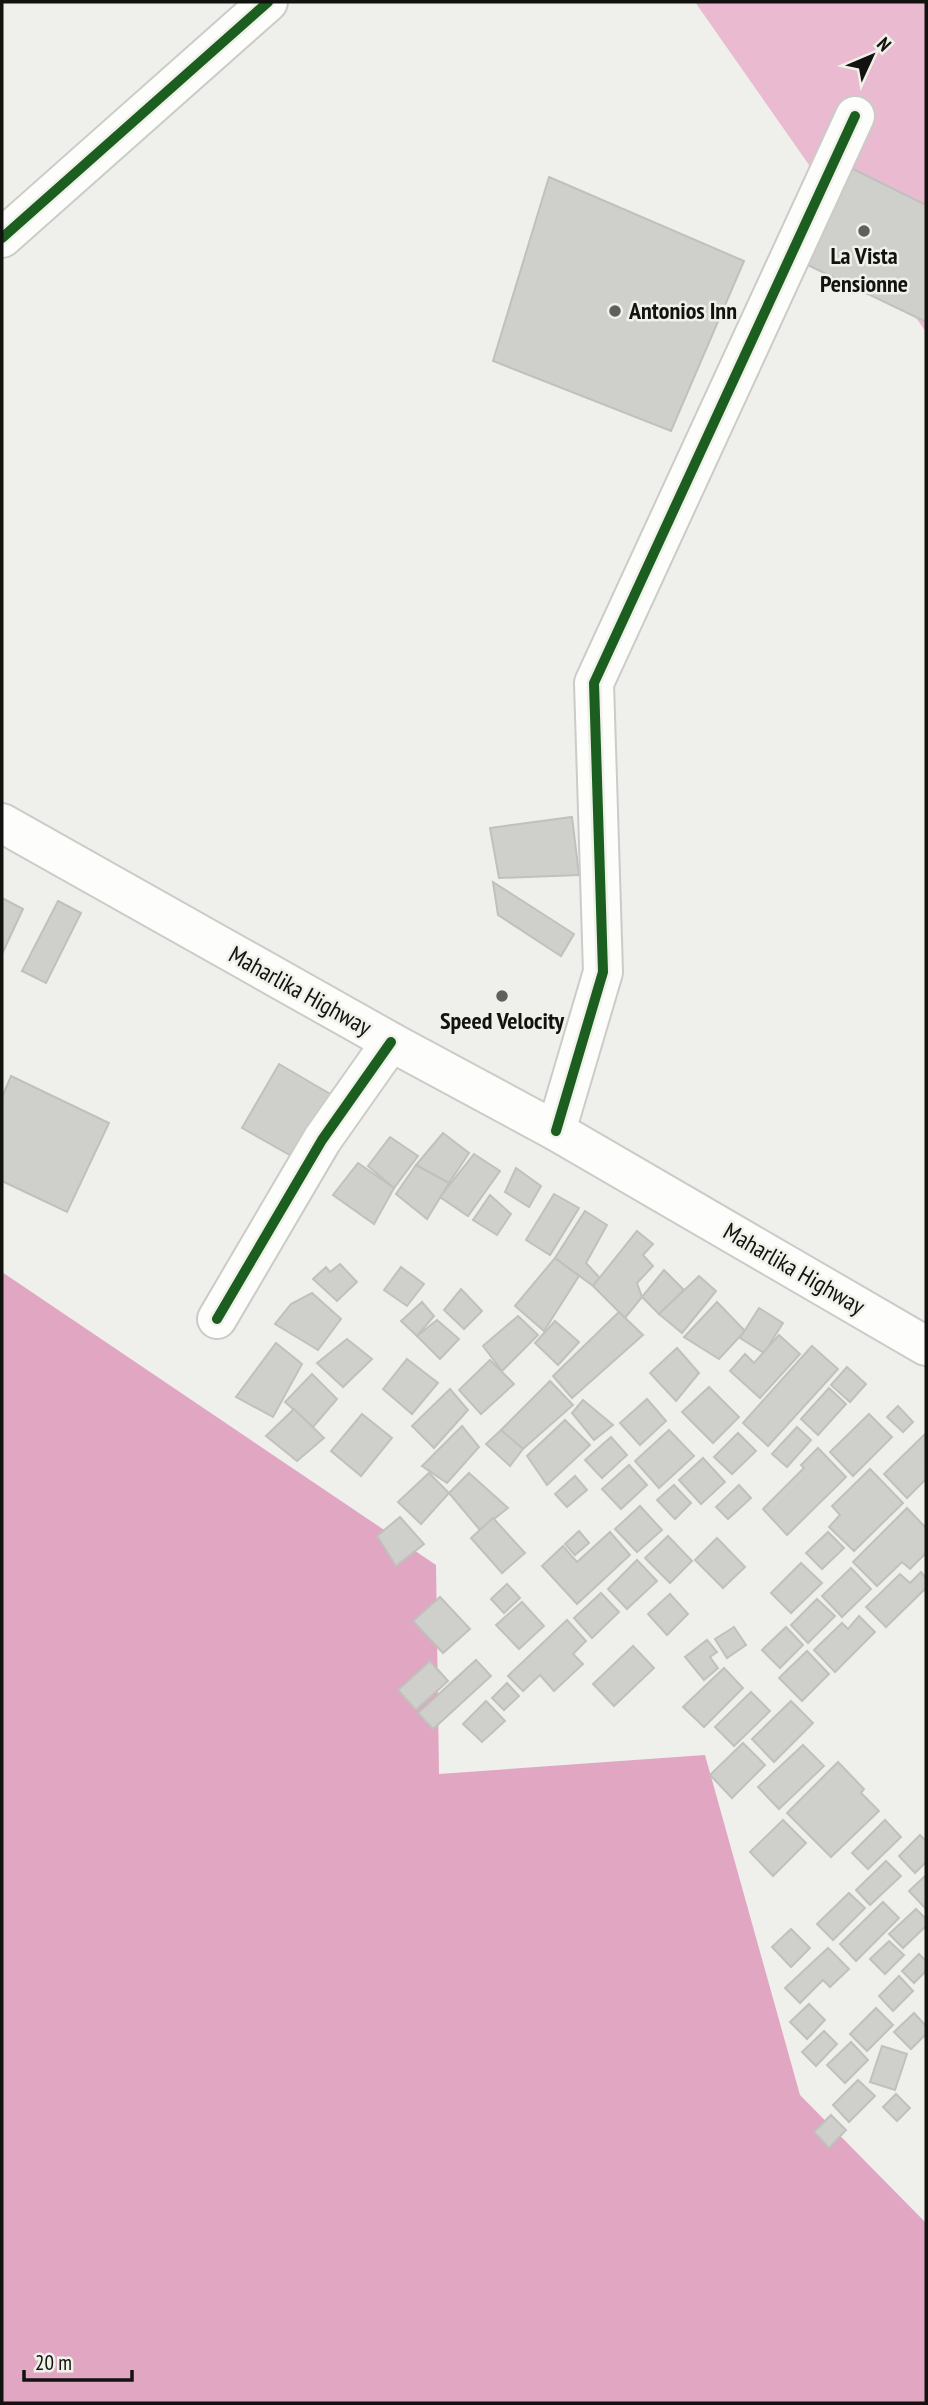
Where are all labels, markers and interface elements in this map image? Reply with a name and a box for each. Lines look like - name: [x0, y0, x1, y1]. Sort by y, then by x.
- north arrow: [837, 21, 907, 91]
- text: N: [872, 32, 896, 56]
- marker: La Vista Pensionne: [856, 223, 872, 239]
- place label: La Vista Pensionne: [820, 240, 908, 299]
- place label: Antonios Inn: [628, 295, 737, 326]
- marker: Antonios Inn: [607, 303, 623, 319]
- street label: Maharlika Highway: [224, 939, 377, 1042]
- marker: Speed Velocity: [494, 988, 510, 1004]
- place label: Speed Velocity: [440, 1005, 564, 1036]
- street label: Maharlika Highway: [718, 1216, 871, 1322]
- scale bar: [24, 2338, 133, 2382]
- text: 20 m: [35, 2349, 72, 2376]

